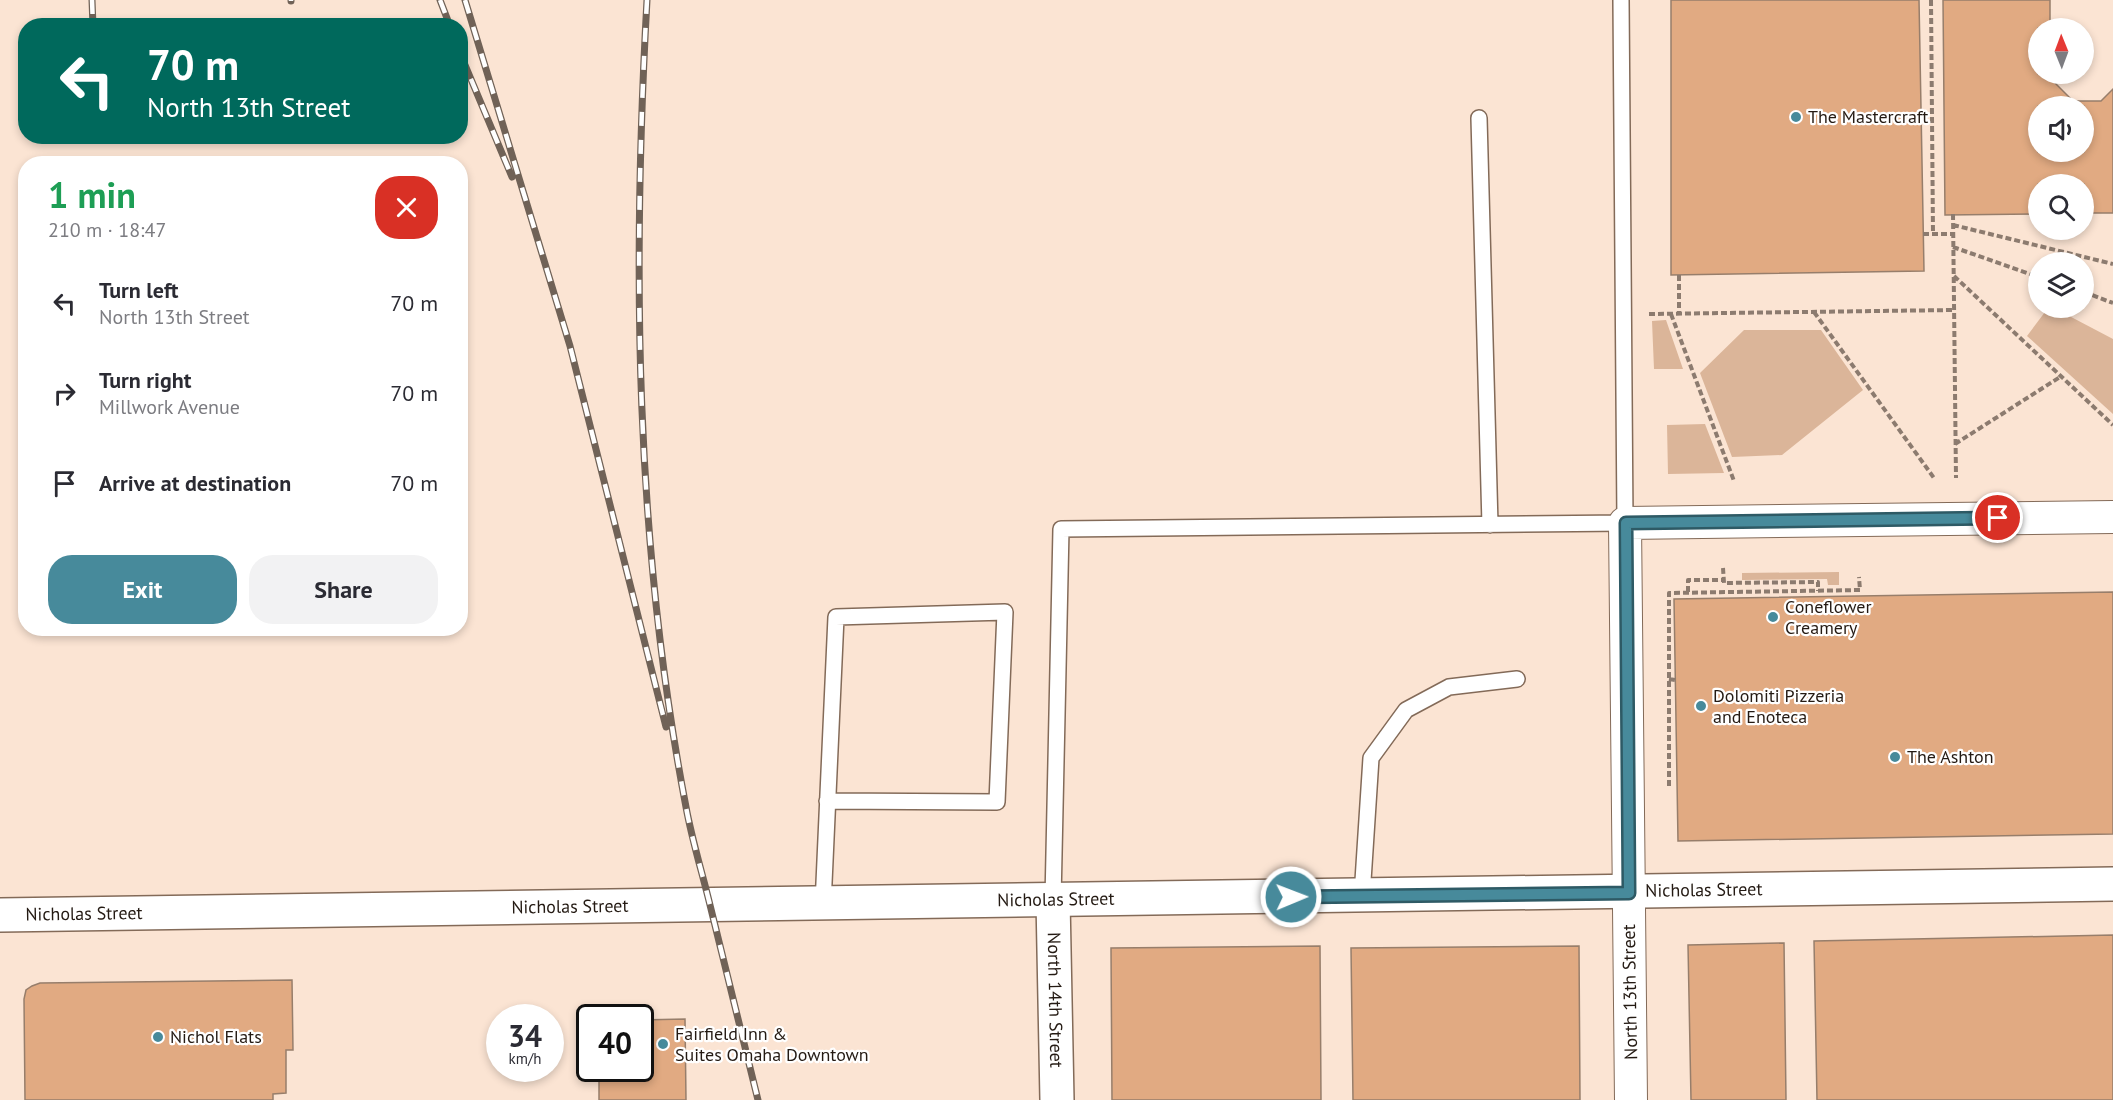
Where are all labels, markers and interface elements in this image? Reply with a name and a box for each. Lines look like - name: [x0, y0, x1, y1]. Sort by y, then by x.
- north arrow: [2028, 18, 2094, 84]
- map controls: [2028, 18, 2094, 318]
- text: 70 m: [147, 37, 239, 92]
- icon: left: [48, 42, 126, 120]
- text: North 13th Street: [147, 90, 350, 124]
- button: sound: [2028, 96, 2094, 162]
- place label: The Mastercraft: [1808, 105, 1928, 128]
- marker: The Mastercraft: [1789, 110, 1803, 124]
- text: 1 min: [48, 171, 136, 218]
- button: search: [2028, 174, 2094, 240]
- button: close: [375, 176, 438, 239]
- text: 210 m · 18:47: [48, 217, 166, 243]
- button: layers: [2028, 252, 2094, 318]
- text: Turn left: [99, 276, 179, 304]
- icon: left: [48, 287, 81, 320]
- text: 70 m: [390, 289, 438, 317]
- text: North 13th Street: [99, 304, 250, 330]
- text: Turn right: [99, 366, 191, 394]
- icon: right: [48, 377, 81, 410]
- text: 70 m: [390, 379, 438, 407]
- text: Millwork Avenue: [99, 394, 240, 420]
- icon: arrive: [48, 467, 81, 500]
- text: Arrive at destination: [99, 469, 291, 497]
- text: 70 m: [390, 469, 438, 497]
- pin: [1972, 492, 2023, 543]
- icon: arrive: [1981, 501, 2014, 534]
- button: Exit: [48, 555, 237, 624]
- button: Share: [249, 555, 438, 624]
- place label: Coneflower Creamery: [1785, 595, 1872, 639]
- marker: Coneflower Creamery: [1766, 610, 1780, 624]
- place label: Dolomiti Pizzeria and Enoteca: [1713, 684, 1844, 728]
- marker: Dolomiti Pizzeria and Enoteca: [1694, 699, 1708, 713]
- place label: The Ashton: [1907, 745, 1994, 768]
- marker: The Ashton: [1888, 750, 1902, 764]
- position arrow: [1259, 865, 1323, 929]
- street label: Nicholas Street: [1645, 877, 1763, 902]
- street label: Nicholas Street: [997, 887, 1115, 911]
- street label: Nicholas Street: [511, 894, 629, 918]
- street label: Nicholas Street: [25, 901, 143, 926]
- street label: North 13th Street: [1617, 924, 1642, 1060]
- street label: North 14th Street: [1043, 932, 1068, 1068]
- speed limit sign: 40: [576, 1004, 654, 1082]
- text: 34: [508, 1016, 542, 1055]
- place label: Fairfield Inn & Suites Omaha Downtown: [675, 1022, 869, 1066]
- place label: Nichol Flats: [170, 1025, 262, 1048]
- marker: Nichol Flats: [151, 1030, 165, 1044]
- marker: Fairfield Inn & Suites Omaha Downtown: [656, 1037, 670, 1051]
- text: km/h: [509, 1049, 541, 1068]

